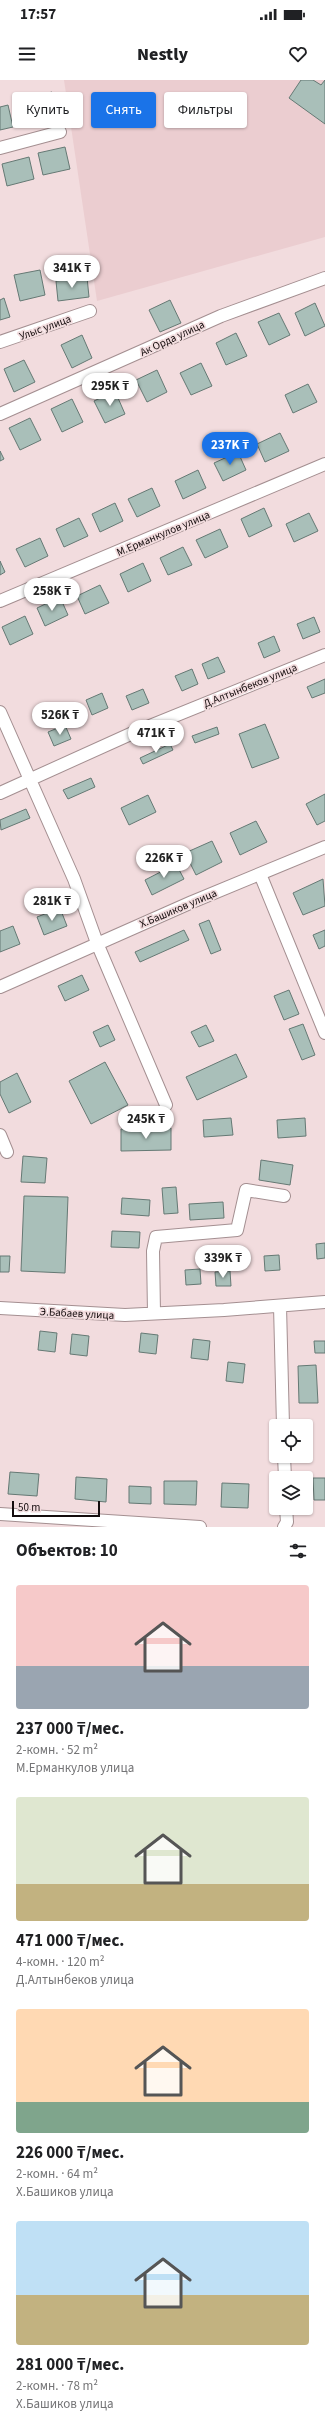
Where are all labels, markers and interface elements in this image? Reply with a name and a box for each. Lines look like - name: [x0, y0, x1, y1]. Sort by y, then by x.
- text: 17:57: [20, 4, 56, 25]
- text: Nestly: [137, 42, 188, 67]
- icon: menu: [16, 43, 38, 65]
- icon: heart: [287, 43, 309, 65]
- chip: Купить: [12, 92, 83, 128]
- chip: Снять: [91, 92, 156, 128]
- chip: Фильтры: [164, 92, 247, 128]
- pin: 341K ₸: [39, 255, 105, 289]
- text: 341K ₸: [53, 259, 91, 277]
- street label: Улыс улица: [17, 311, 73, 344]
- street label: Ак Орда улица: [138, 317, 207, 360]
- pin: 295K ₸: [77, 373, 143, 407]
- text: 295K ₸: [91, 377, 129, 395]
- pin: 237K ₸: [197, 432, 263, 466]
- text: 237K ₸: [211, 436, 249, 454]
- street label: М.Ерманкулов улица: [114, 507, 212, 560]
- pin: 258K ₸: [19, 578, 85, 612]
- text: 258K ₸: [33, 582, 71, 600]
- street label: Д.Алтынбеков улица: [201, 660, 299, 711]
- pin: 526K ₸: [27, 702, 93, 736]
- text: 526K ₸: [41, 706, 79, 724]
- pin: 471K ₸: [123, 720, 189, 754]
- text: 471K ₸: [137, 724, 175, 742]
- pin: 226K ₸: [131, 845, 197, 879]
- text: 226K ₸: [145, 849, 183, 867]
- street label: Х.Башиков улица: [137, 885, 219, 932]
- pin: 281K ₸: [19, 888, 85, 922]
- text: 281K ₸: [33, 892, 71, 910]
- pin: 245K ₸: [113, 1106, 179, 1140]
- text: 245K ₸: [127, 1110, 165, 1128]
- pin: 339K ₸: [190, 1245, 256, 1279]
- text: 339K ₸: [204, 1249, 242, 1267]
- street label: Э.Бабаев улица: [39, 1304, 115, 1323]
- map controls: [269, 1419, 313, 1515]
- button: locate: [269, 1419, 313, 1463]
- button: layers: [269, 1471, 313, 1515]
- scale bar: [12, 1499, 100, 1518]
- text: 50 m: [18, 1500, 40, 1515]
- text: Объектов: 10: [16, 1539, 118, 1563]
- icon: filters: [287, 1540, 309, 1562]
- icon: home: [127, 1611, 199, 1683]
- text: 237 000 ₸/мес.: [16, 1717, 124, 1741]
- text: 2-комн. · 52 m²: [16, 1741, 98, 1759]
- text: М.Ерманкулов улица: [16, 1759, 134, 1777]
- icon: home: [127, 1823, 199, 1895]
- text: 471 000 ₸/мес.: [16, 1929, 124, 1953]
- text: 4-комн. · 120 m²: [16, 1953, 105, 1971]
- text: Д.Алтынбеков улица: [16, 1971, 134, 1989]
- icon: home: [127, 2035, 199, 2107]
- text: 226 000 ₸/мес.: [16, 2141, 124, 2165]
- text: 2-комн. · 64 m²: [16, 2165, 98, 2183]
- text: Х.Башиков улица: [16, 2183, 114, 2201]
- icon: home: [127, 2247, 199, 2319]
- text: 281 000 ₸/мес.: [16, 2353, 124, 2377]
- text: 2-комн. · 78 m²: [16, 2377, 98, 2395]
- text: Х.Башиков улица: [16, 2395, 114, 2413]

